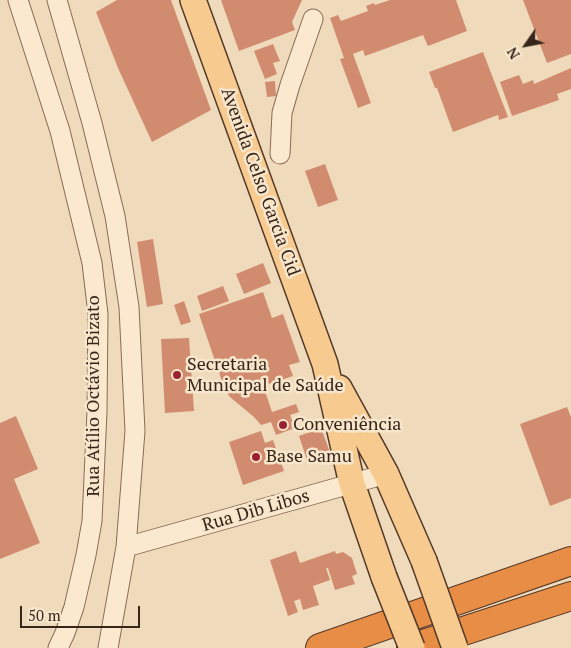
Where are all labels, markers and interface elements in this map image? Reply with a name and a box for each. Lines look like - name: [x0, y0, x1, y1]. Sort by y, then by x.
- north arrow: [501, 20, 551, 70]
- text: N: [502, 44, 524, 63]
- street label: Avenida Celso Garcia Cid: [216, 85, 304, 279]
- street label: Rua Atílio Octávio Bizato: [83, 295, 105, 497]
- place label: Secretaria Municipal de Saúde: [187, 354, 343, 396]
- marker: Secretaria Municipal de Saúde: [171, 369, 183, 381]
- place label: Conveniência: [293, 414, 401, 436]
- marker: Conveniência: [277, 419, 289, 431]
- place label: Base Samu: [266, 446, 352, 468]
- marker: Base Samu: [250, 451, 262, 463]
- street label: Rua Dib Libos: [200, 485, 312, 537]
- scale bar: [22, 596, 142, 628]
- text: 50 m: [28, 605, 61, 625]

